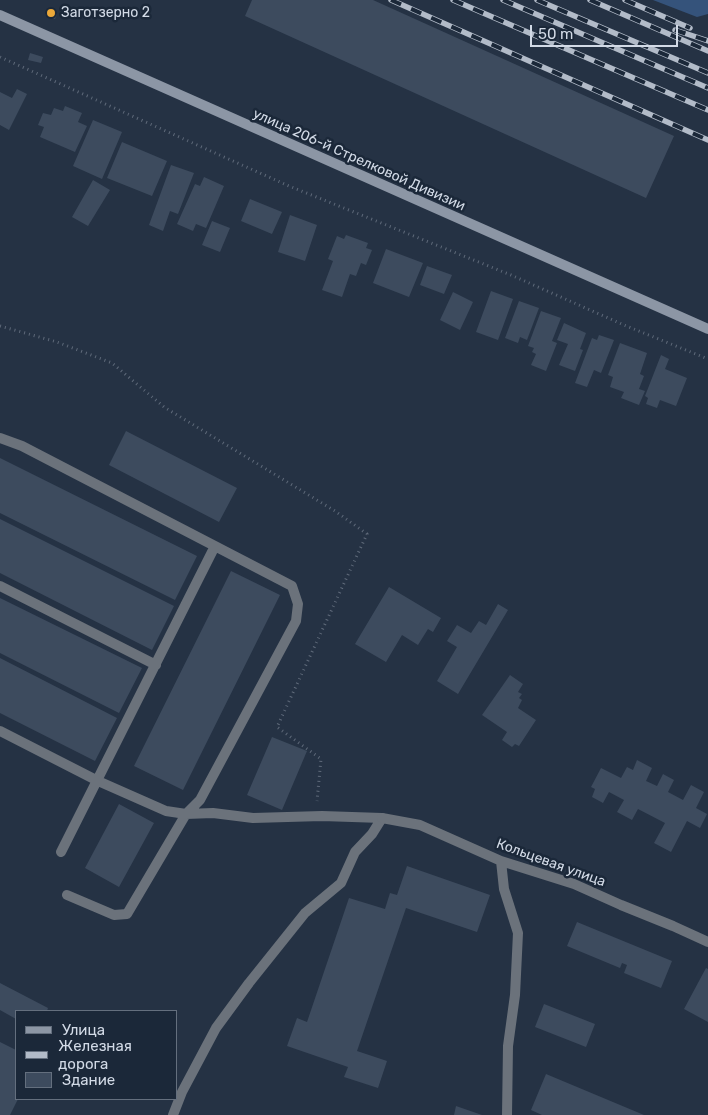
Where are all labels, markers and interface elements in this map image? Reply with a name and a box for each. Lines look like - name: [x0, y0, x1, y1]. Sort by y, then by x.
- place label: Заготзерно 2: [61, 5, 150, 21]
- marker: Заготзерно 2: [45, 7, 57, 19]
- scale bar: [533, 15, 680, 47]
- text: 50 m: [538, 25, 573, 43]
- street label: улица 206-й Стрелковой Дивизии: [250, 105, 468, 215]
- street label: Кольцевая улица: [494, 835, 608, 891]
- legend: [15, 1010, 178, 1100]
- text: Улица: [62, 1021, 105, 1039]
- text: Железная дорога: [58, 1037, 132, 1073]
- text: Здание: [62, 1071, 115, 1089]

